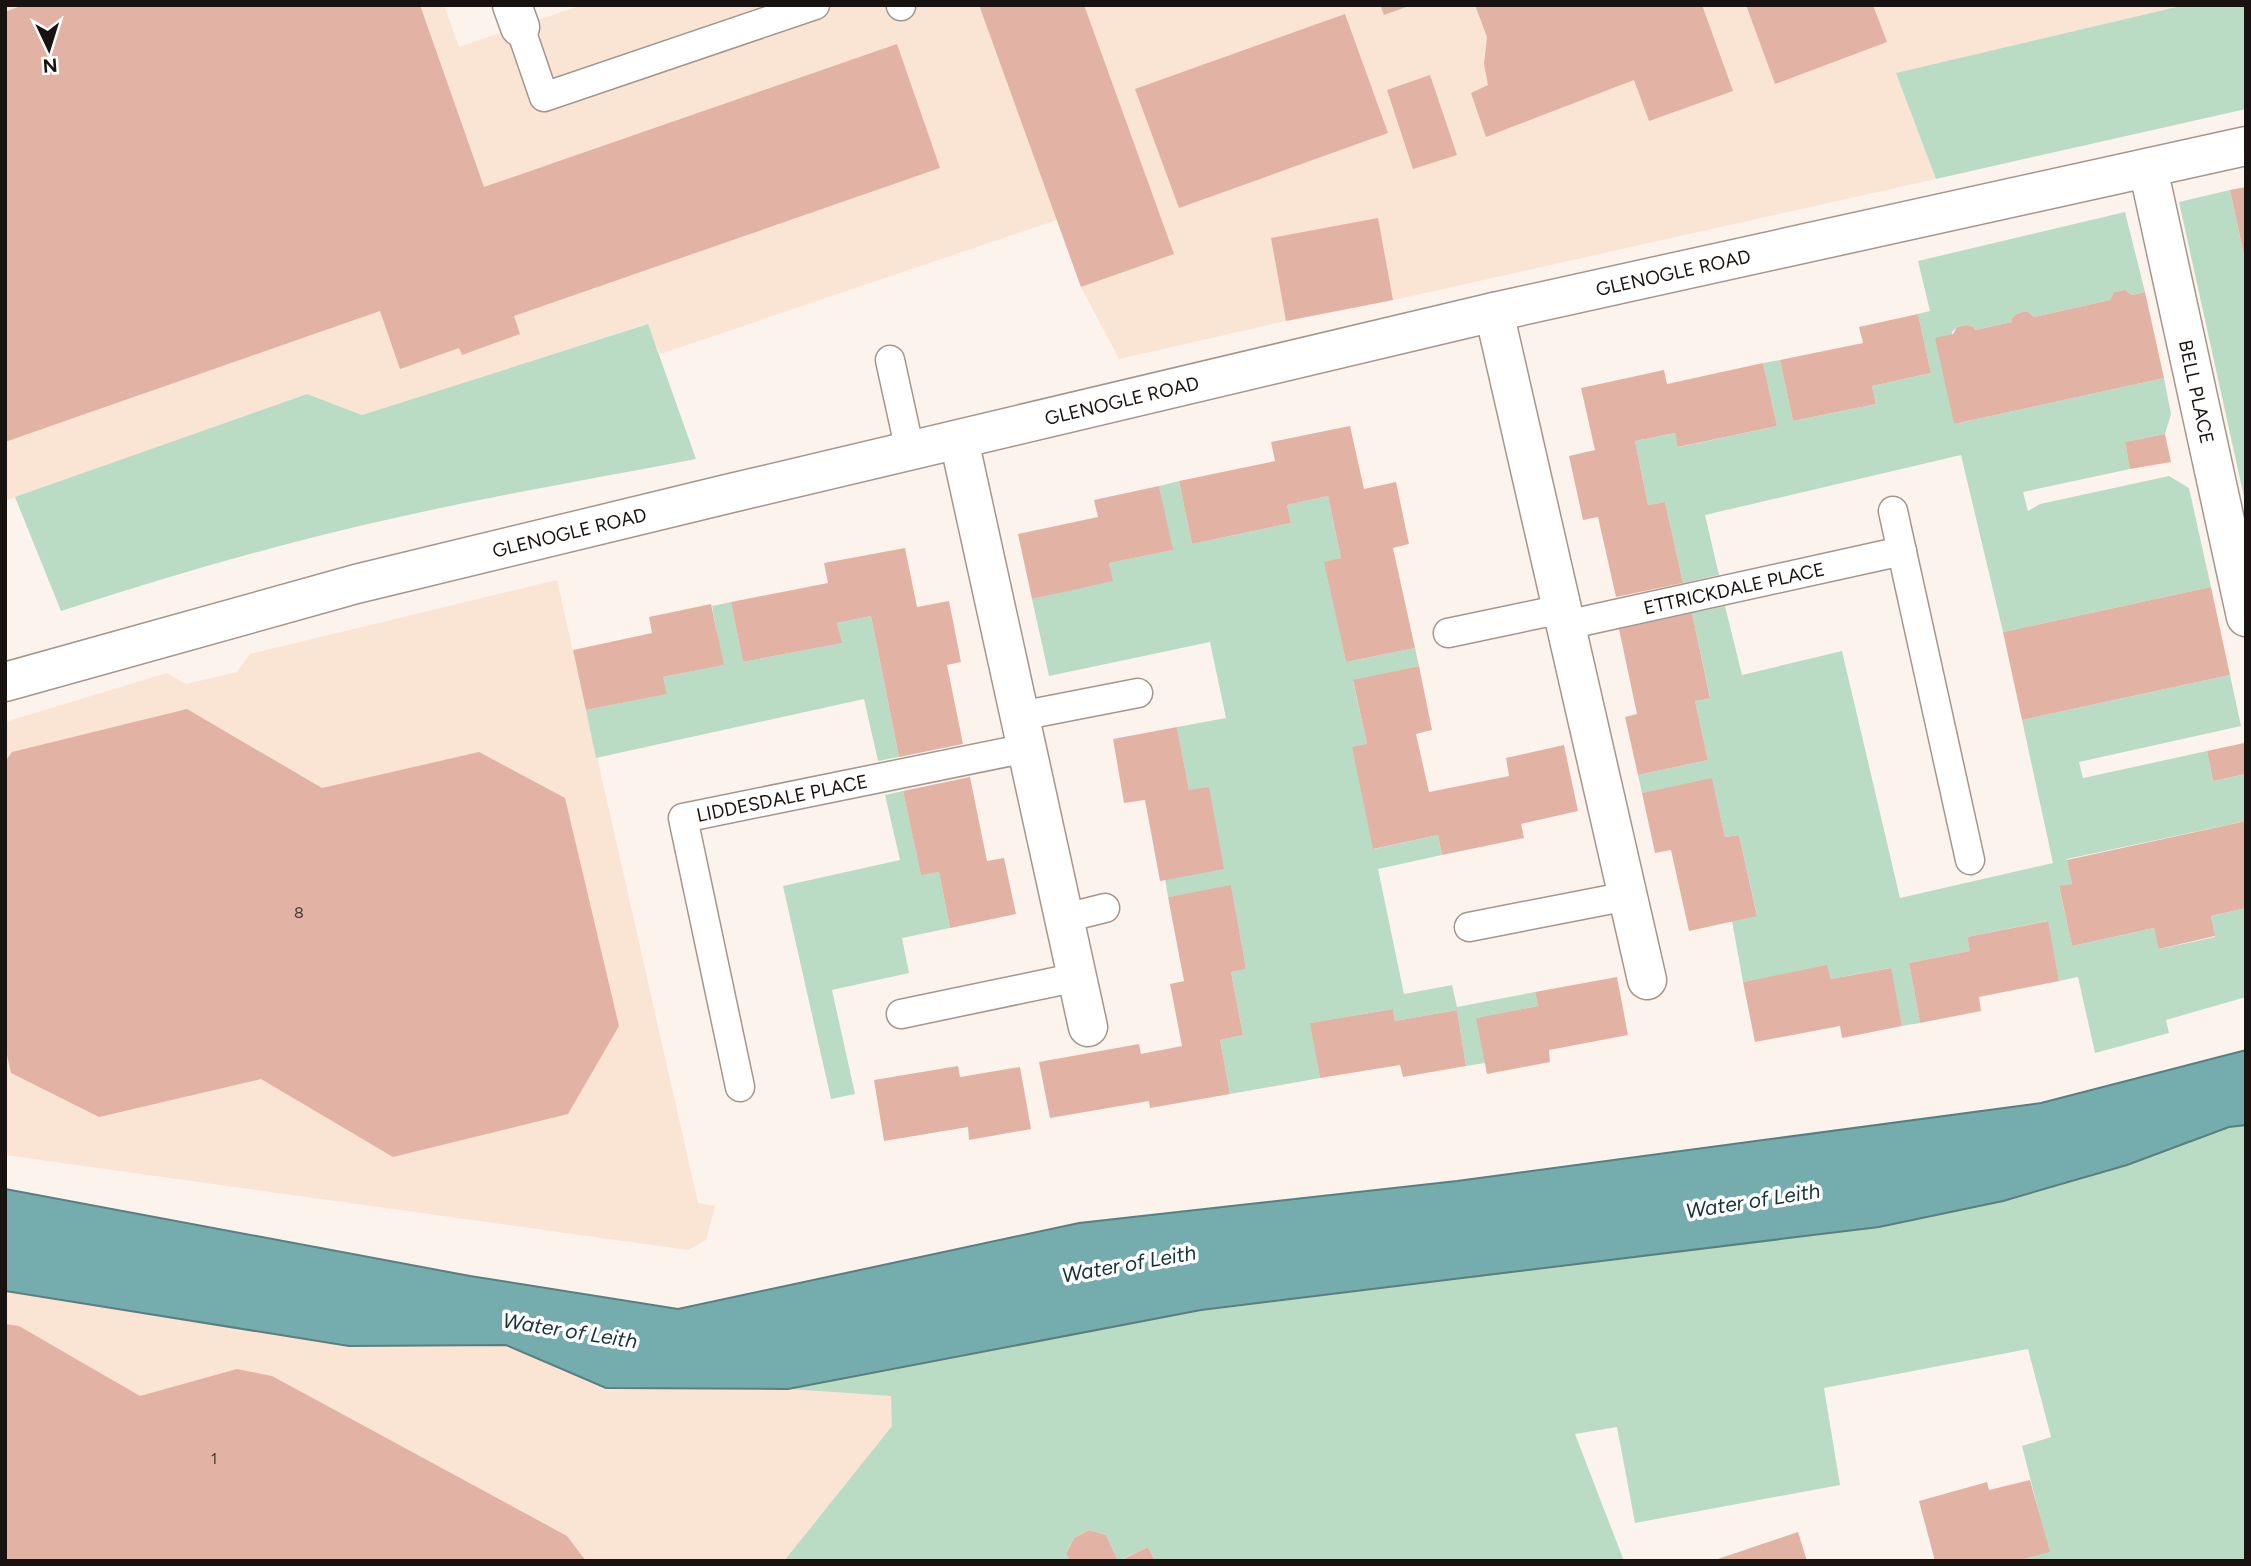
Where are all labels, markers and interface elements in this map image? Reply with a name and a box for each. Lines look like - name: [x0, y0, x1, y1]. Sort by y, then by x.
- north arrow: [14, 14, 84, 84]
- text: N: [42, 53, 58, 77]
- street label: GLENOGLE ROAD: [1594, 245, 1753, 301]
- street label: BELL PLACE: [2174, 338, 2219, 446]
- street label: GLENOGLE ROAD: [1042, 371, 1201, 430]
- street label: GLENOGLE ROAD: [490, 503, 649, 563]
- street label: ETTRICKDALE PLACE: [1641, 557, 1827, 620]
- street label: LIDDESDALE PLACE: [694, 770, 870, 827]
- house number: 8: [294, 903, 304, 922]
- water label: Water of Leith: [1684, 1177, 1822, 1223]
- water label: Water of Leith: [1060, 1239, 1198, 1288]
- water label: Water of Leith: [501, 1308, 639, 1354]
- house number: 1: [211, 1449, 217, 1468]

